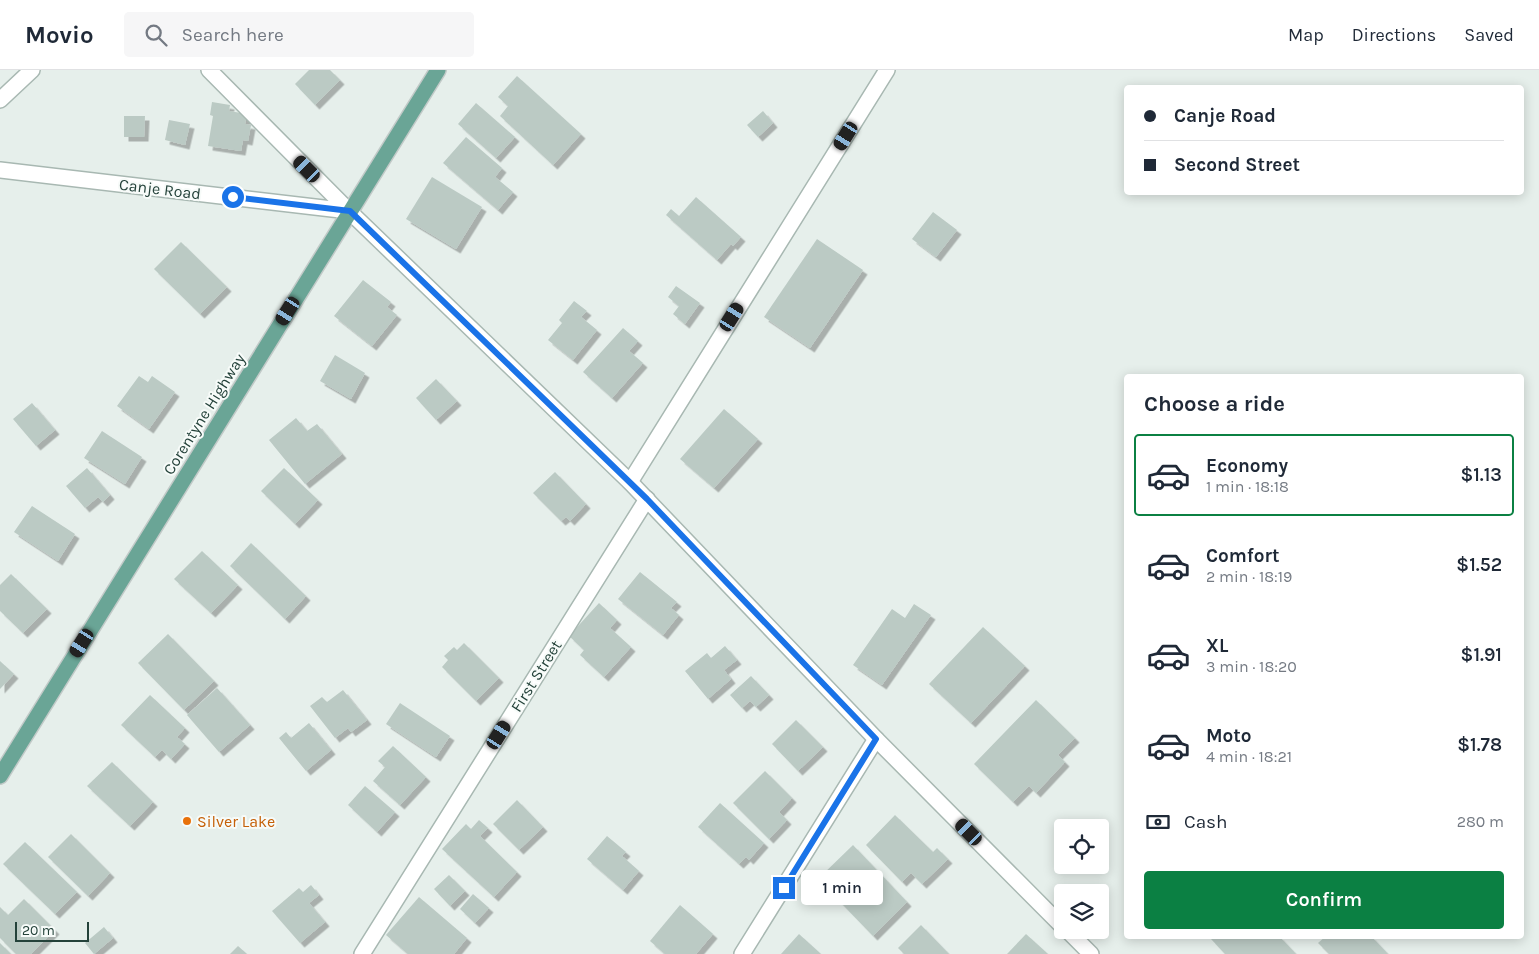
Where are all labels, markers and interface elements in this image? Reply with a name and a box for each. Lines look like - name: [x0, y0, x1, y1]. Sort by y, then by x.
- search box: [124, 12, 474, 57]
- text: Movio: [25, 21, 94, 49]
- icon: search: [142, 21, 170, 49]
- text: Search here: [182, 24, 284, 46]
- text: Map: [1288, 24, 1324, 46]
- text: Directions: [1352, 24, 1436, 46]
- text: Saved: [1464, 24, 1514, 46]
- text: Canje Road: [1174, 105, 1276, 127]
- car: [831, 119, 860, 153]
- car: [291, 153, 322, 185]
- text: Second Street: [1174, 154, 1300, 176]
- street label: Canje Road: [118, 175, 202, 203]
- route start: [222, 186, 244, 208]
- car: [273, 294, 302, 328]
- car: [717, 300, 746, 334]
- street label: Corentyne Highway: [159, 349, 249, 478]
- text: Choose a ride: [1144, 391, 1285, 417]
- icon: car: [1146, 453, 1191, 498]
- text: Economy: [1206, 455, 1288, 477]
- text: $1.13: [1460, 464, 1502, 486]
- text: 1 min · 18:18: [1206, 477, 1289, 496]
- icon: car: [1146, 543, 1191, 588]
- text: Comfort: [1206, 545, 1280, 567]
- text: $1.52: [1456, 554, 1502, 576]
- text: 2 min · 18:19: [1206, 567, 1292, 586]
- car: [67, 626, 96, 660]
- icon: car: [1146, 633, 1191, 678]
- text: XL: [1206, 635, 1228, 657]
- street label: First Street: [506, 637, 566, 715]
- text: $1.91: [1461, 644, 1502, 666]
- text: 3 min · 18:20: [1206, 657, 1297, 676]
- car: [484, 718, 513, 752]
- icon: car: [1146, 723, 1191, 768]
- text: Moto: [1206, 725, 1252, 747]
- text: $1.78: [1457, 734, 1502, 756]
- text: 4 min · 18:21: [1206, 747, 1292, 766]
- icon: cash: [1144, 808, 1172, 836]
- text: Cash: [1184, 811, 1228, 833]
- place label: Silver Lake: [197, 812, 275, 831]
- text: 280 m: [1457, 812, 1504, 831]
- marker: Silver Lake: [181, 815, 193, 827]
- car: [953, 816, 984, 848]
- map controls: [1054, 819, 1109, 939]
- button: locate: [1054, 819, 1109, 874]
- callout: 1 min: [802, 870, 884, 906]
- button: Confirm: [1144, 871, 1504, 929]
- route end: [773, 877, 795, 899]
- text: 1 min: [822, 878, 862, 897]
- button: layers: [1054, 884, 1109, 939]
- scale bar: [15, 919, 89, 942]
- text: 20 m: [22, 922, 55, 939]

